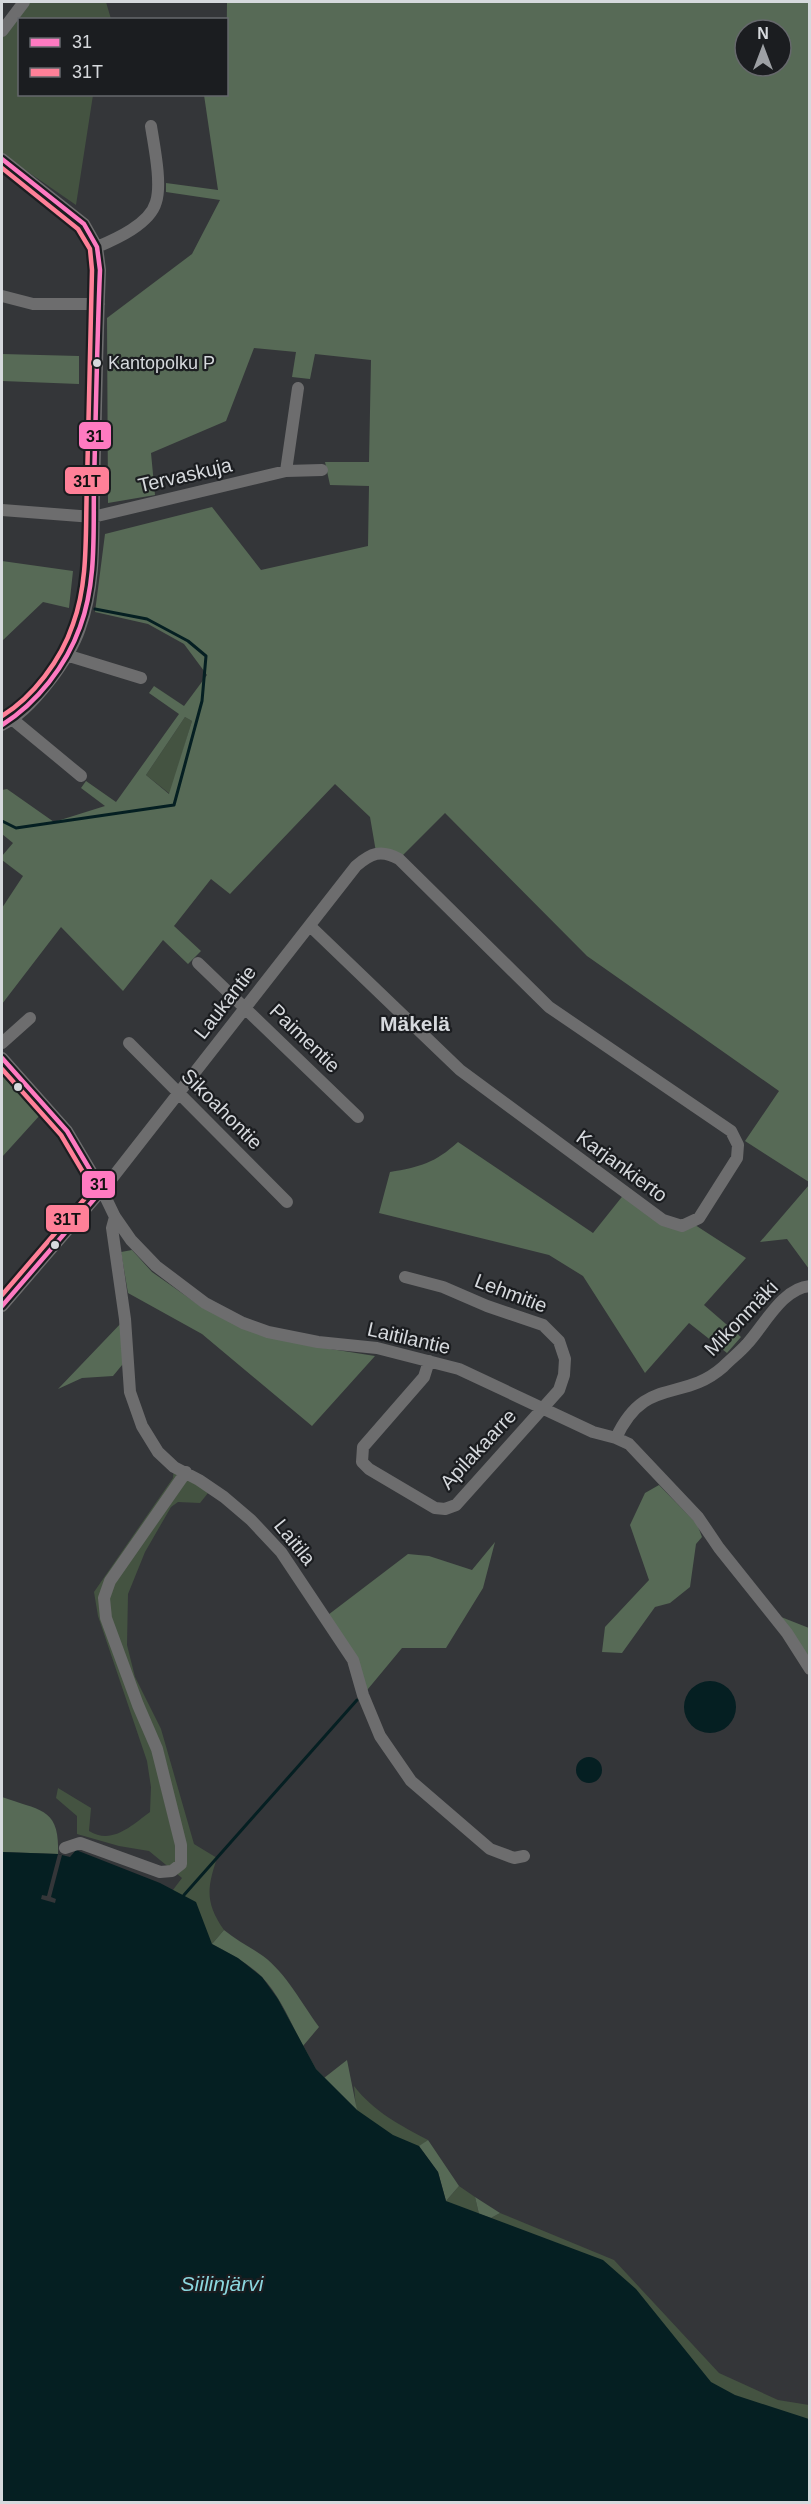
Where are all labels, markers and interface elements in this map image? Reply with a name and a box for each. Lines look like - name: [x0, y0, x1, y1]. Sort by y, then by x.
- legend: [18, 18, 228, 96]
- north arrow: [733, 18, 793, 78]
- text: N: [757, 25, 769, 42]
- text: 31: [72, 32, 92, 52]
- text: 31T: [72, 62, 103, 82]
- place label: Kantopolku P: [108, 353, 215, 373]
- marker: Kantopolku P: [91, 357, 103, 369]
- line badge: 31: [78, 421, 112, 450]
- text: 31: [86, 428, 104, 445]
- street label: Tervaskuja: [136, 453, 235, 496]
- line badge: 31T: [64, 466, 110, 495]
- text: 31T: [73, 473, 101, 490]
- street label: Laukantie: [190, 961, 260, 1043]
- street label: Paimentie: [265, 999, 345, 1077]
- district label: Mäkelä: [380, 1012, 450, 1035]
- street label: Sikoahontie: [177, 1064, 267, 1154]
- unlabelled marker: [12, 1081, 24, 1093]
- street label: Karjankierto: [572, 1126, 672, 1206]
- line badge: 31: [81, 1170, 116, 1199]
- text: 31: [90, 1176, 108, 1193]
- line badge: 31T: [45, 1204, 90, 1233]
- text: 31T: [53, 1211, 81, 1228]
- unlabelled marker: [49, 1239, 61, 1251]
- street label: Lehmitie: [472, 1269, 550, 1317]
- street label: Mikonmäki: [700, 1276, 782, 1360]
- street label: Laitilantie: [365, 1318, 453, 1358]
- street label: Apilakaarre: [435, 1405, 521, 1493]
- street label: Laitila: [270, 1515, 321, 1570]
- water label: Siilinjärvi: [181, 2272, 265, 2295]

